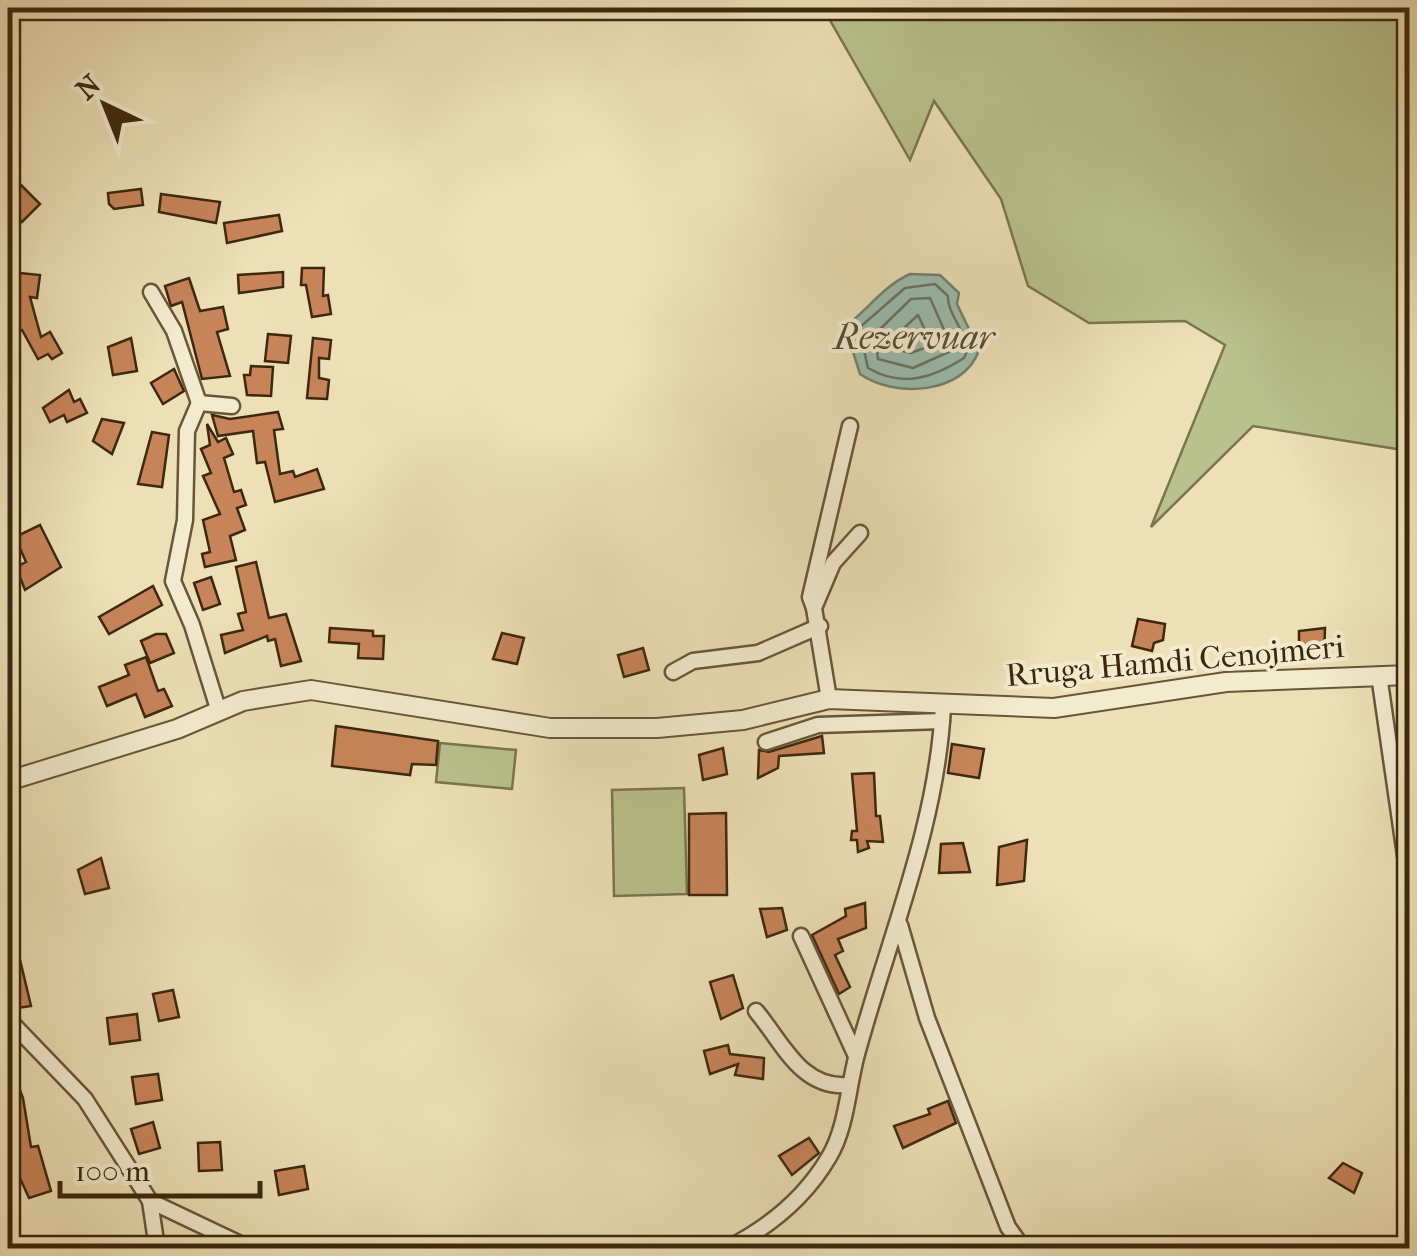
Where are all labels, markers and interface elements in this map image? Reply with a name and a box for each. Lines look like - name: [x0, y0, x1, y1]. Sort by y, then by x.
- north arrow: [55, 55, 155, 155]
- text: N: [69, 67, 108, 106]
- water label: Rezervuar: [832, 317, 996, 358]
- street label: Rruga Hamdi Cenojmeri: [1004, 628, 1346, 694]
- scale bar: [60, 1136, 260, 1198]
- text: 100 m: [75, 1154, 150, 1189]

